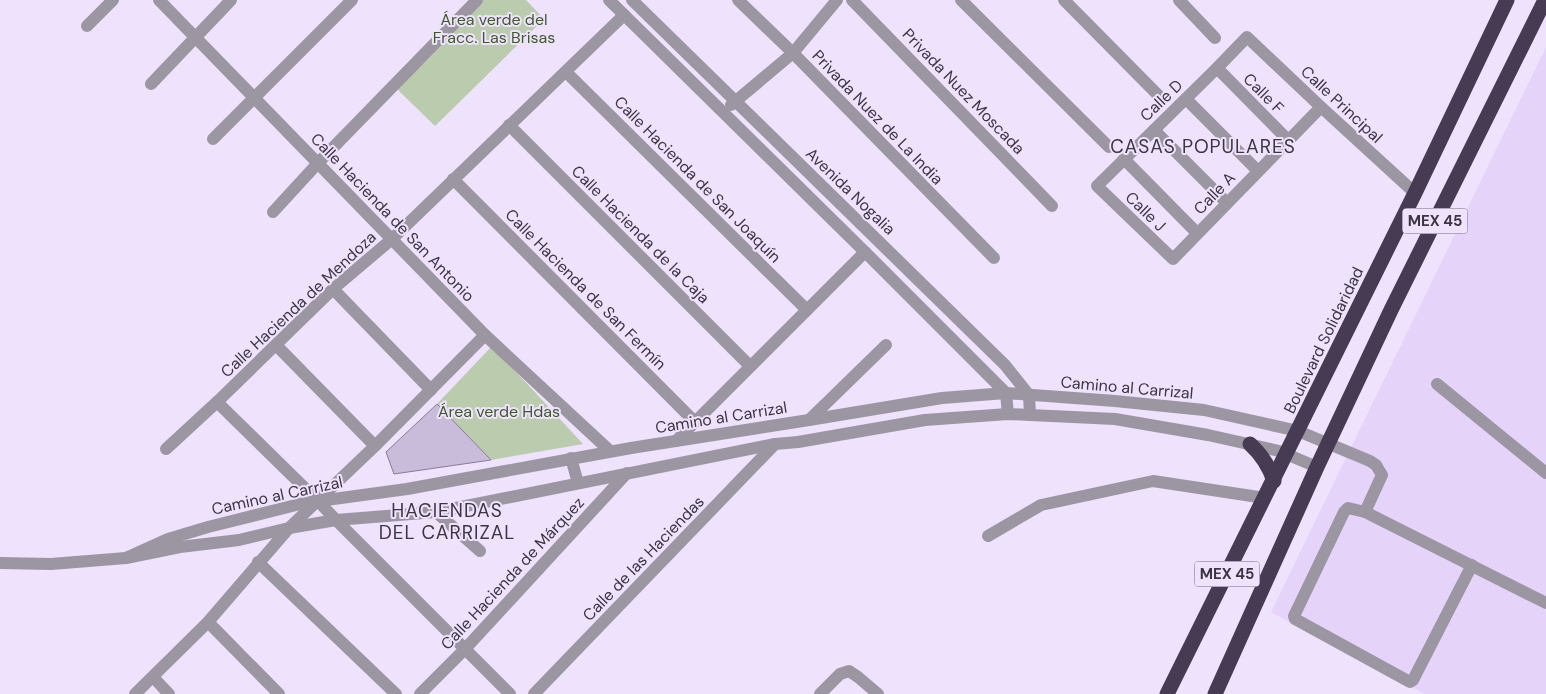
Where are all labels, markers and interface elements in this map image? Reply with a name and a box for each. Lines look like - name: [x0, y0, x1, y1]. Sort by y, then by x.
- park label: Área verde del Fracc. Las Brisas: [433, 9, 555, 48]
- street label: Privada Nuez Moscada: [898, 24, 1029, 159]
- street label: Privada Nuez de La India: [808, 45, 948, 189]
- street label: Calle Principal: [1296, 61, 1387, 148]
- street label: Calle F: [1239, 69, 1289, 118]
- street label: Calle D: [1135, 75, 1187, 126]
- street label: Calle Hacienda de San Joaquín: [610, 92, 785, 267]
- street label: Calle Hacienda de San Antonio: [306, 128, 479, 306]
- district label: CASAS POPULARES: [1110, 134, 1296, 159]
- street label: Avenida Nogalia: [801, 143, 900, 240]
- street label: Calle Hacienda de la Caja: [567, 161, 714, 308]
- street label: Calle A: [1189, 167, 1240, 219]
- street label: Calle J: [1121, 187, 1170, 236]
- street label: Calle Hacienda de San Fermín: [501, 204, 671, 374]
- road number: MEX 45: [1402, 208, 1468, 234]
- street label: Calle Hacienda de Mendoza: [216, 227, 381, 382]
- street label: Boulevard Solidaridad: [1279, 263, 1368, 417]
- street label: Camino al Carrizal: [1060, 371, 1194, 404]
- street label: Camino al Carrizal: [654, 397, 788, 438]
- park label: Área verde Hdas: [438, 401, 560, 422]
- street label: Camino al Carrizal: [210, 471, 344, 520]
- street label: Calle de las Haciendas: [578, 491, 709, 625]
- street label: Calle Hacienda de Márquez: [436, 493, 589, 654]
- district label: HACIENDAS DEL CARRIZAL: [379, 498, 515, 545]
- road number: MEX 45: [1194, 562, 1260, 586]

